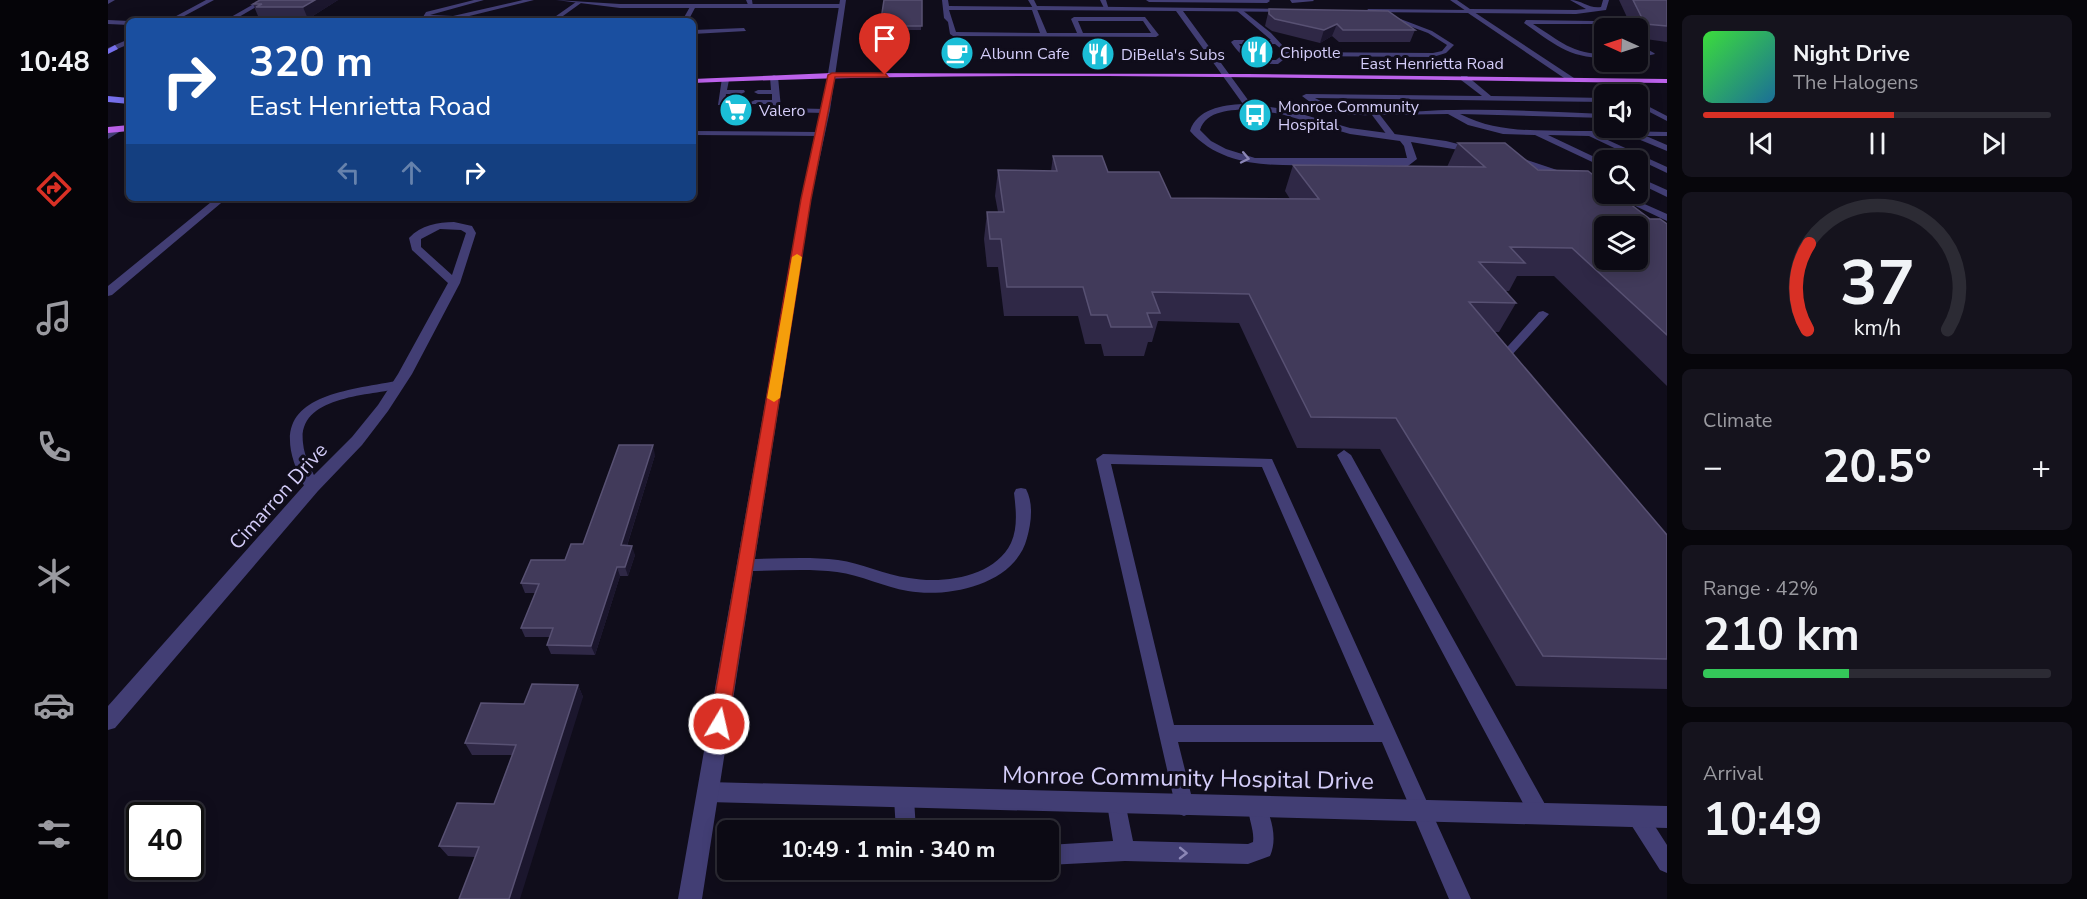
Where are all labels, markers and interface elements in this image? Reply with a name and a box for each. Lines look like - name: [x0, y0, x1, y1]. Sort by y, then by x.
- pin: [859, 13, 910, 75]
- north arrow: [1594, 18, 1648, 72]
- map controls: [1594, 18, 1648, 270]
- icon: arrive: [868, 22, 901, 55]
- text: 320 m: [249, 34, 373, 91]
- restaurant icon: Chipotle: [1239, 34, 1275, 70]
- cafe icon: Albunn Cafe: [939, 35, 975, 71]
- restaurant icon: DiBella's Subs: [1080, 36, 1116, 72]
- text: Night Drive: [1793, 39, 1910, 69]
- icon: right: [150, 42, 228, 120]
- place label: Chipotle: [1280, 42, 1340, 64]
- place label: Albunn Cafe: [980, 43, 1070, 65]
- text: 10:48: [18, 44, 90, 81]
- place label: DiBella's Subs: [1121, 44, 1225, 66]
- street label: East Henrietta Road: [1360, 53, 1504, 75]
- text: The Halogens: [1793, 69, 1918, 96]
- button: sound: [1594, 84, 1648, 138]
- text: East Henrietta Road: [249, 88, 491, 125]
- supermarket icon: Valero: [718, 92, 754, 128]
- place label: Monroe Community Hospital: [1278, 96, 1420, 136]
- bus stop icon: Monroe Community Hospital: [1237, 97, 1273, 133]
- place label: Valero: [758, 100, 805, 122]
- icon: previous: [1745, 127, 1778, 160]
- icon: pause: [1861, 127, 1894, 160]
- icon: next: [1977, 127, 2010, 160]
- button: search: [1594, 150, 1648, 204]
- one-way arrow: [1239, 151, 1249, 164]
- icon: left: [332, 156, 365, 189]
- icon: ahead: [395, 156, 428, 189]
- icon: right: [458, 156, 491, 189]
- icon: directions: [33, 168, 75, 210]
- button: layers: [1594, 216, 1648, 270]
- text: 37: [1840, 241, 1914, 326]
- icon: music: [33, 297, 75, 339]
- text: km/h: [1853, 313, 1901, 343]
- text: Climate: [1703, 407, 1772, 434]
- icon: phone: [33, 426, 75, 468]
- street label: Cimarron Drive: [223, 437, 334, 556]
- text: 20.5°: [1822, 437, 1932, 498]
- text: −: [1703, 445, 1723, 490]
- text: +: [2031, 445, 2051, 490]
- icon: climate: [33, 555, 75, 597]
- text: Range · 42%: [1703, 575, 1818, 602]
- text: 210 km: [1703, 605, 1860, 666]
- icon: car: [33, 684, 75, 726]
- position arrow: [687, 692, 751, 756]
- street label: Monroe Community Hospital Drive: [1002, 759, 1374, 797]
- text: Arrival: [1703, 760, 1763, 787]
- text: 10:49: [1703, 790, 1822, 851]
- speed limit sign: 40: [126, 802, 204, 880]
- icon: filters: [33, 813, 75, 855]
- text: 10:49 · 1 min · 340 m: [781, 835, 995, 865]
- one-way arrow: [1179, 846, 1188, 859]

